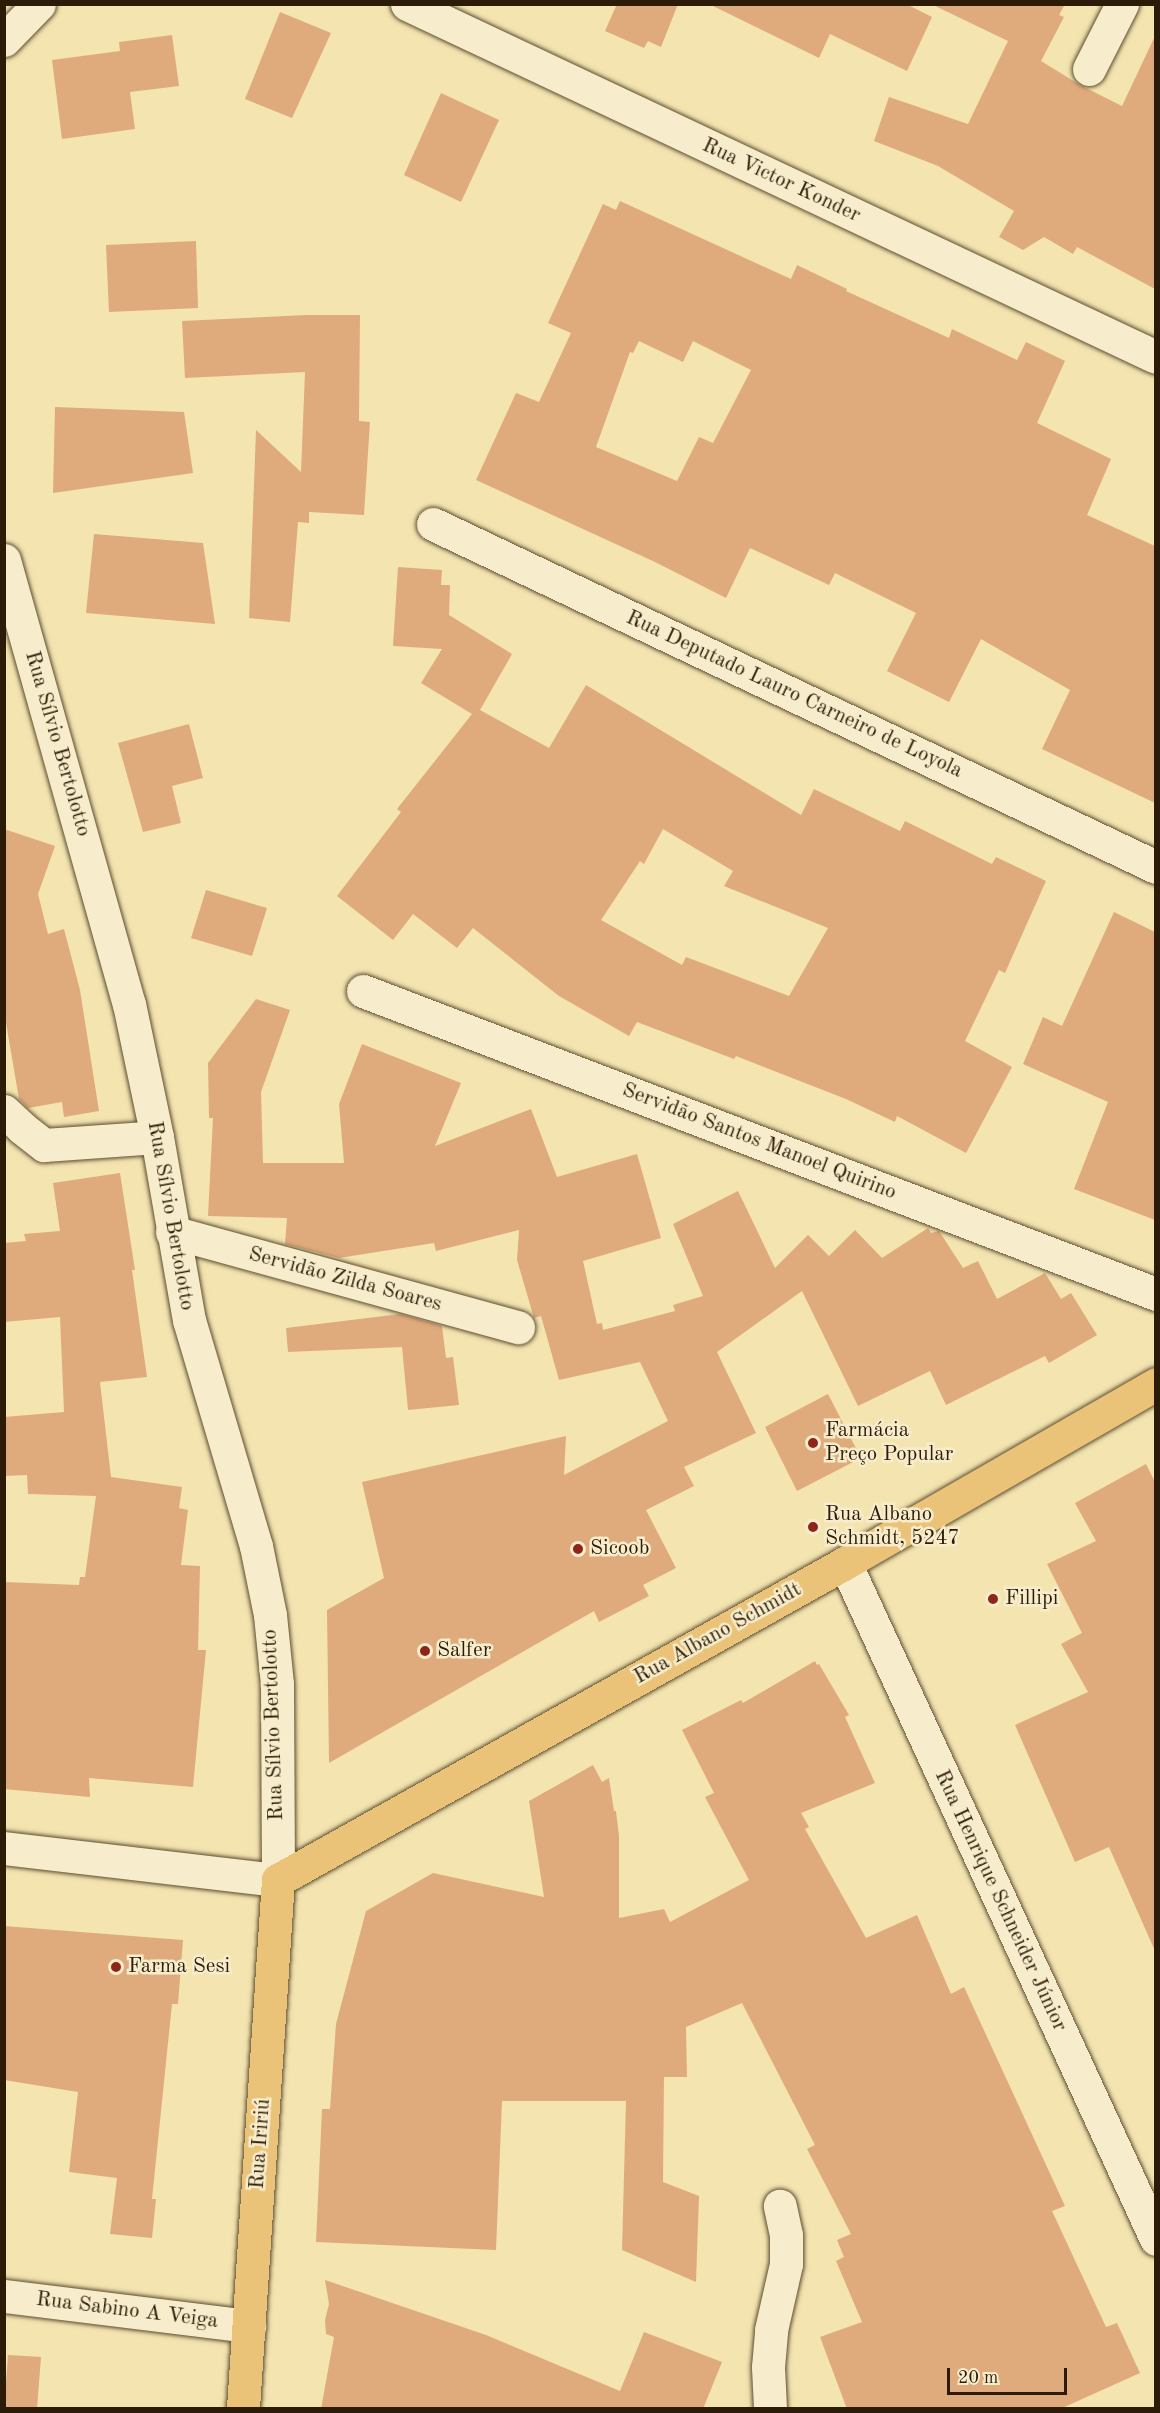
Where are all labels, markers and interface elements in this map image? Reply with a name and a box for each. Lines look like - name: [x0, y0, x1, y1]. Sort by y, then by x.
- street label: Rua Victor Konder: [698, 133, 864, 229]
- street label: Rua Deputado Lauro Carneiro de Loyola: [622, 606, 966, 784]
- street label: Rua Sílvio Bertolotto: [18, 648, 96, 840]
- street label: Servidão Santos Manoel Quirino: [618, 1078, 900, 1206]
- street label: Rua Sílvio Bertolotto: [141, 1119, 199, 1313]
- street label: Servidão Zilda Soares: [246, 1242, 444, 1318]
- place label: Farmácia Preço Popular: [825, 1418, 953, 1468]
- marker: Farmácia Preço Popular: [806, 1436, 820, 1450]
- place label: Rua Albano Schmidt, 5247: [825, 1502, 960, 1552]
- marker: Rua Albano Schmidt, 5247: [806, 1520, 820, 1534]
- place label: Sicoob: [590, 1536, 649, 1562]
- marker: Sicoob: [571, 1542, 585, 1556]
- street label: Rua Albano Schmidt: [630, 1578, 806, 1690]
- place label: Fillipi: [1005, 1586, 1058, 1612]
- marker: Fillipi: [986, 1592, 1000, 1606]
- street label: Rua Sílvio Bertolotto: [258, 1629, 290, 1821]
- place label: Salfer: [437, 1638, 491, 1664]
- marker: Salfer: [418, 1644, 432, 1658]
- street label: Rua Henrique Schneider Júnior: [928, 1766, 1072, 2036]
- place label: Farma Sesi: [128, 1954, 230, 1980]
- marker: Farma Sesi: [109, 1960, 123, 1974]
- street label: Rua Iririú: [245, 2098, 277, 2190]
- street label: Rua Sabino A Veiga: [35, 2287, 219, 2335]
- scale bar: [950, 2356, 1070, 2394]
- text: 20 m: [958, 2369, 998, 2387]

